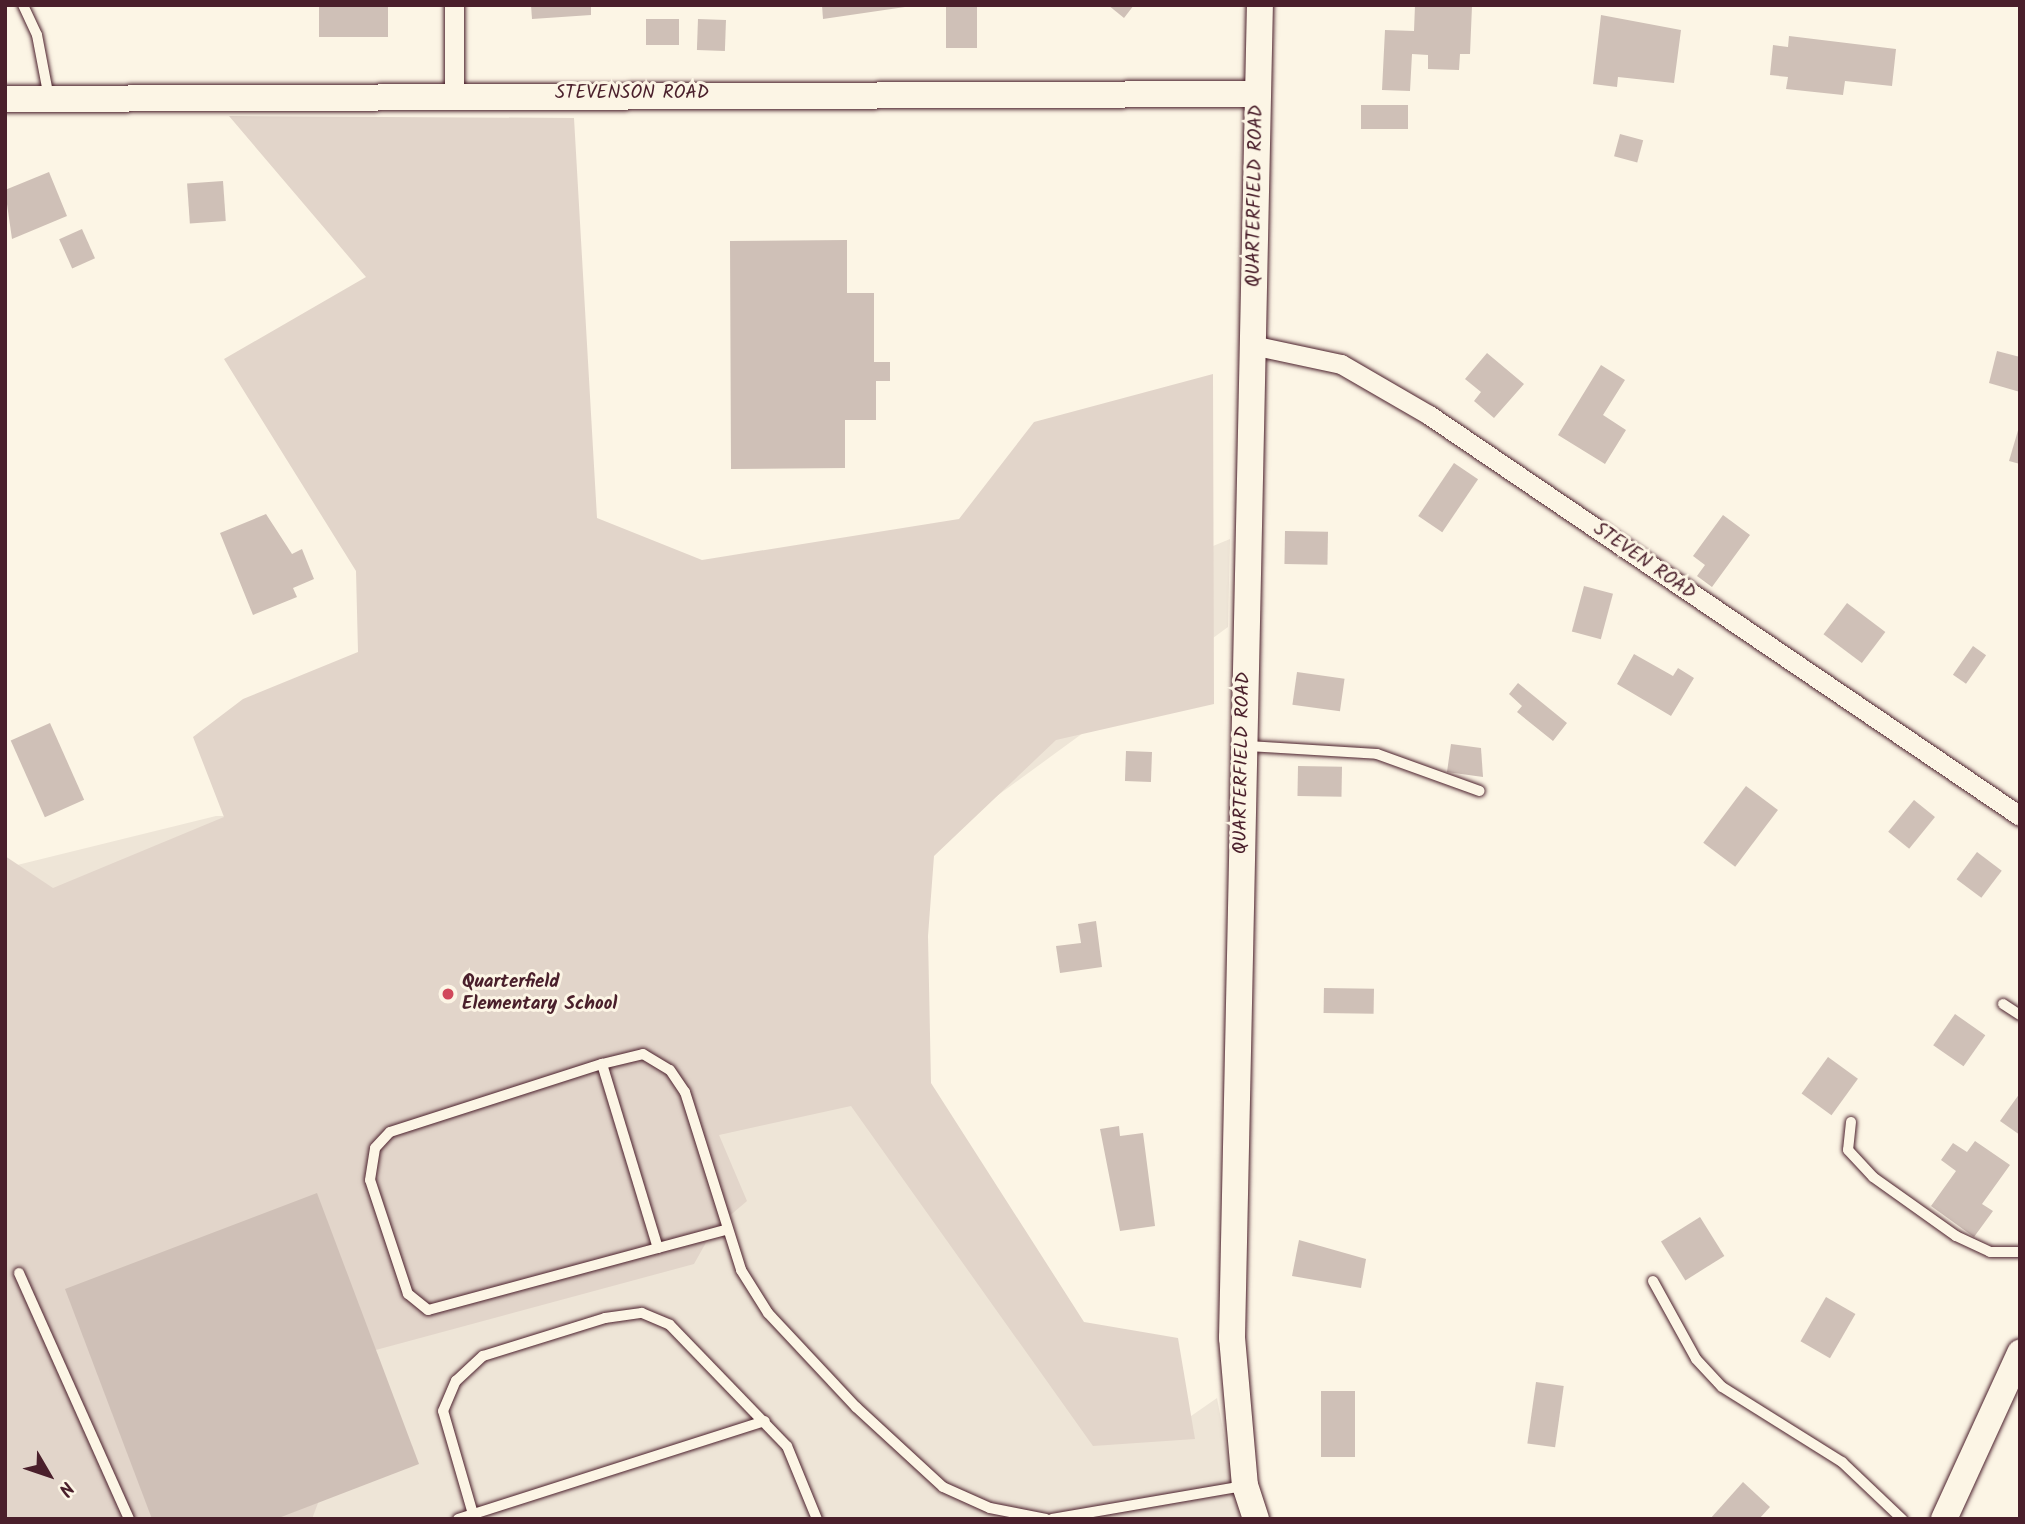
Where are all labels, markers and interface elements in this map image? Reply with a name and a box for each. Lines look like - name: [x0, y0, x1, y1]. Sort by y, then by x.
- street label: STEVENSON ROAD: [555, 83, 709, 105]
- street label: QUARTERFIELD ROAD: [1243, 105, 1269, 287]
- street label: STEVEN ROAD: [1588, 518, 1700, 606]
- street label: QUARTERFIELD ROAD: [1230, 672, 1256, 854]
- place label: Quarterfield Elementary School: [462, 972, 617, 1016]
- marker: Quarterfield Elementary School: [440, 986, 456, 1002]
- north arrow: [14, 1440, 84, 1510]
- text: N: [50, 1474, 81, 1502]

